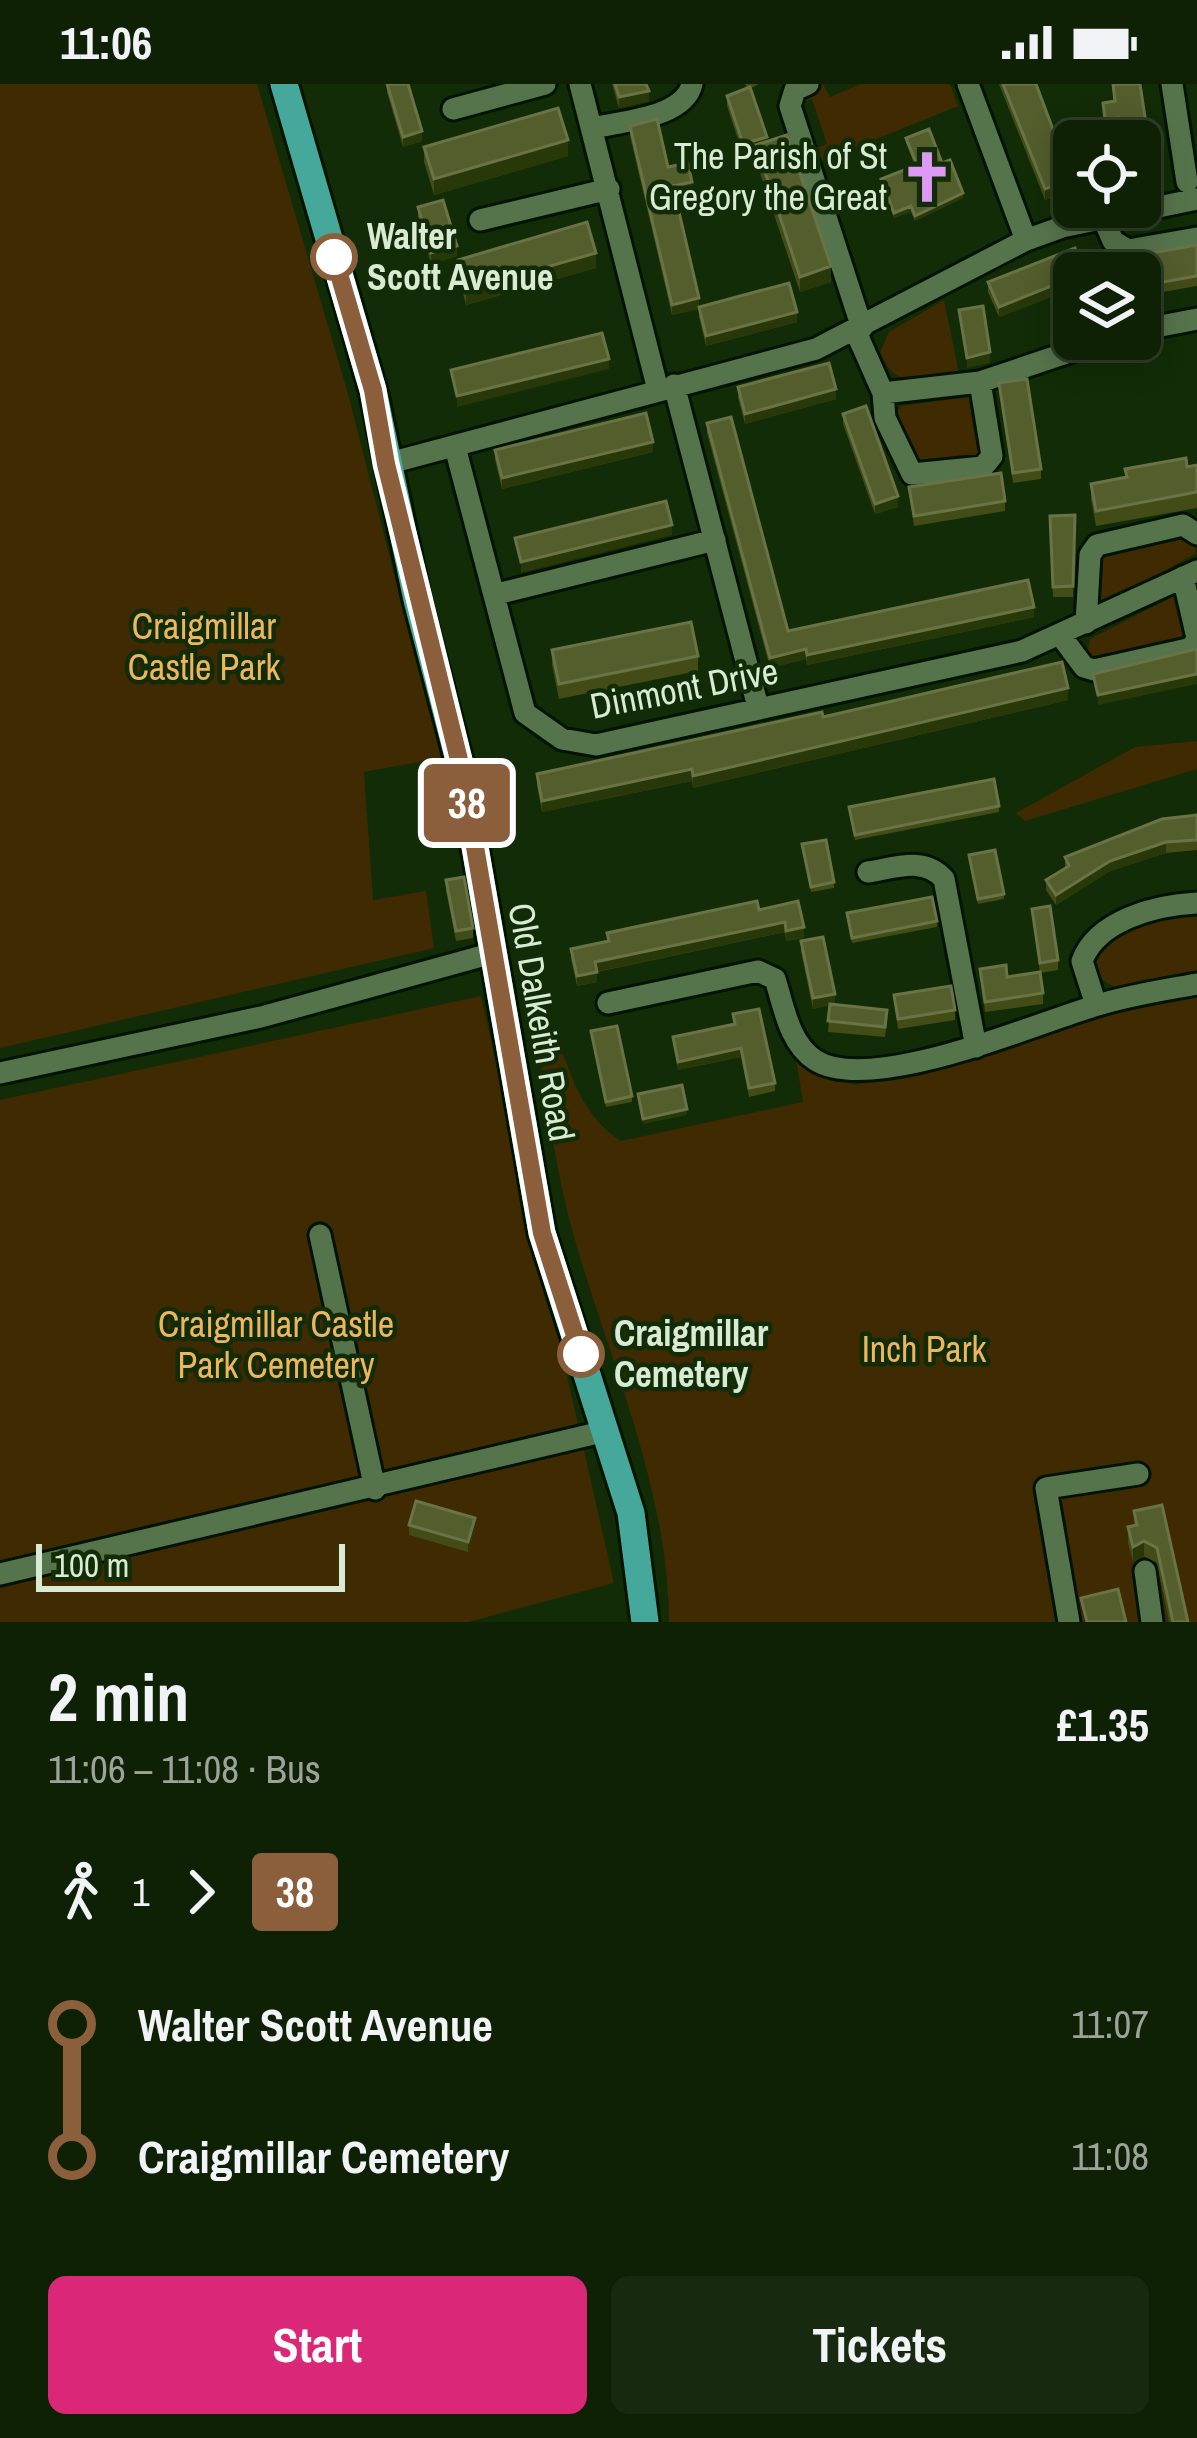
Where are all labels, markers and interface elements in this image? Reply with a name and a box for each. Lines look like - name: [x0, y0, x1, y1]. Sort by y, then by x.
- text: 11:06: [60, 12, 152, 73]
- map controls: [1053, 120, 1161, 360]
- button: locate: [1053, 120, 1161, 228]
- place label: The Parish of St Gregory the Great: [649, 132, 887, 221]
- church icon: The Parish of St Gregory the Great: [898, 148, 956, 206]
- place label: Walter Scott Avenue: [367, 212, 553, 301]
- marker: Walter Scott Avenue: [312, 235, 356, 279]
- button: layers: [1053, 252, 1161, 360]
- park label: Craigmillar Castle Park: [128, 602, 281, 691]
- street label: Dinmont Drive: [586, 646, 782, 730]
- line badge: 38: [413, 764, 521, 842]
- text: 38: [448, 775, 486, 831]
- street label: Old Dalkeith Road: [497, 899, 587, 1145]
- park label: Craigmillar Castle Park Cemetery: [158, 1300, 394, 1389]
- place label: Craigmillar Cemetery: [614, 1309, 769, 1398]
- park label: Inch Park: [862, 1325, 987, 1373]
- marker: Craigmillar Cemetery: [559, 1332, 603, 1376]
- scale bar: [36, 1538, 345, 1591]
- text: 100 m: [54, 1543, 129, 1587]
- text: 2 min: [48, 1653, 189, 1742]
- text: £1.35: [1057, 1694, 1149, 1755]
- text: 11:06 – 11:08 · Bus: [48, 1743, 321, 1795]
- icon: walk: [48, 1859, 114, 1925]
- icon: forward: [168, 1859, 234, 1925]
- text: 38: [276, 1864, 314, 1920]
- text: 1: [132, 1866, 150, 1918]
- text: Walter Scott Avenue: [138, 1994, 493, 2055]
- text: 11:07: [1071, 1998, 1149, 2050]
- text: Craigmillar Cemetery: [138, 2126, 509, 2187]
- text: 11:08: [1071, 2130, 1149, 2182]
- button: Start: [48, 2276, 587, 2414]
- button: Tickets: [611, 2276, 1149, 2414]

